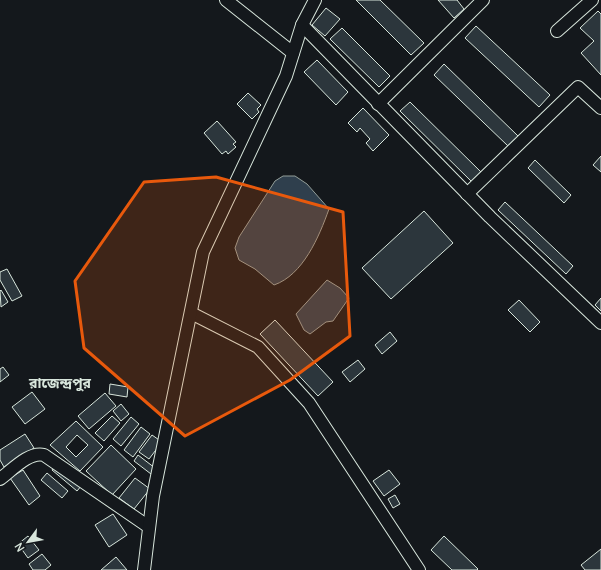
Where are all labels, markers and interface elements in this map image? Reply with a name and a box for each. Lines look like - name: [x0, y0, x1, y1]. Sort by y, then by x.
- district label: রাজেন্দ্রপুর: [28, 373, 92, 392]
- north arrow: [8, 522, 48, 562]
- text: N: [11, 540, 28, 555]

